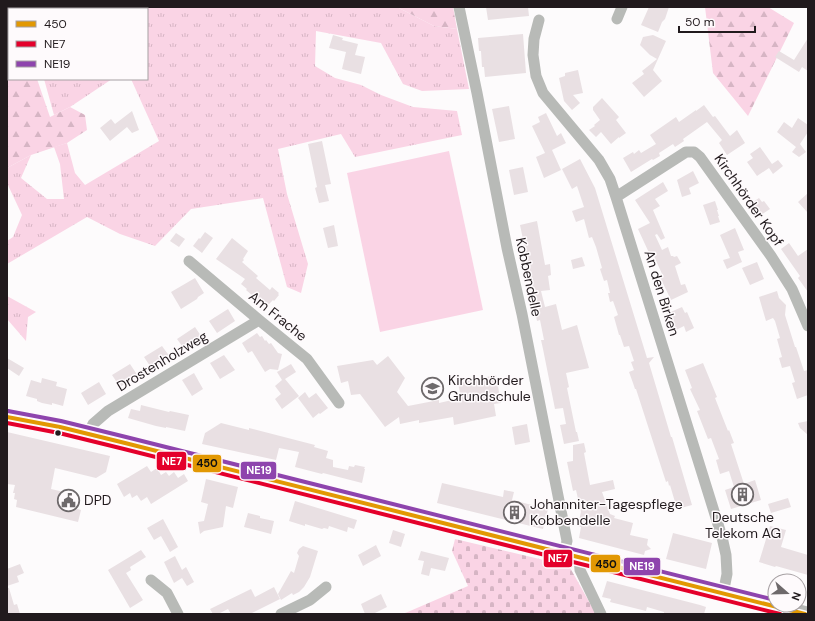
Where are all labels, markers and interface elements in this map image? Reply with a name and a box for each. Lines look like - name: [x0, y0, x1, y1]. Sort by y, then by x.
- legend: [8, 8, 148, 80]
- scale bar: [679, 8, 755, 34]
- text: 50 m: [685, 14, 714, 30]
- text: 450: [44, 16, 67, 32]
- text: NE7: [44, 36, 65, 52]
- text: NE19: [44, 56, 70, 72]
- street label: Kirchhörder Kopf: [710, 150, 788, 250]
- street label: Kobbendelle: [512, 236, 546, 318]
- street label: An den Birken: [640, 248, 684, 338]
- street label: Am Frache: [245, 287, 311, 345]
- street label: Drostenholzweg: [113, 327, 211, 395]
- place label: Kirchhörder Grundschule: [448, 371, 531, 405]
- school or university icon: Kirchhörder Grundschule: [420, 375, 446, 401]
- unlabelled marker: [53, 428, 63, 438]
- line badge: NE7: [156, 451, 187, 471]
- text: NE7: [162, 454, 182, 468]
- line badge: 450: [192, 454, 222, 473]
- text: 450: [196, 456, 218, 470]
- line badge: NE19: [240, 461, 277, 480]
- text: NE19: [246, 463, 272, 477]
- building icon: Deutsche Telekom AG: [730, 482, 756, 508]
- public building icon: DPD: [55, 487, 81, 513]
- place label: DPD: [84, 491, 111, 509]
- place label: Johanniter-Tagespflege Kobbendelle: [530, 495, 683, 529]
- building icon: Johanniter-Tagespflege Kobbendelle: [502, 499, 528, 525]
- place label: Deutsche Telekom AG: [705, 508, 781, 542]
- line badge: NE7: [543, 549, 573, 568]
- text: NE7: [548, 551, 568, 565]
- line badge: 450: [590, 554, 621, 573]
- text: 450: [595, 557, 617, 571]
- line badge: NE19: [623, 557, 661, 576]
- text: NE19: [629, 559, 655, 573]
- north arrow: [767, 573, 807, 613]
- text: N: [788, 590, 804, 603]

